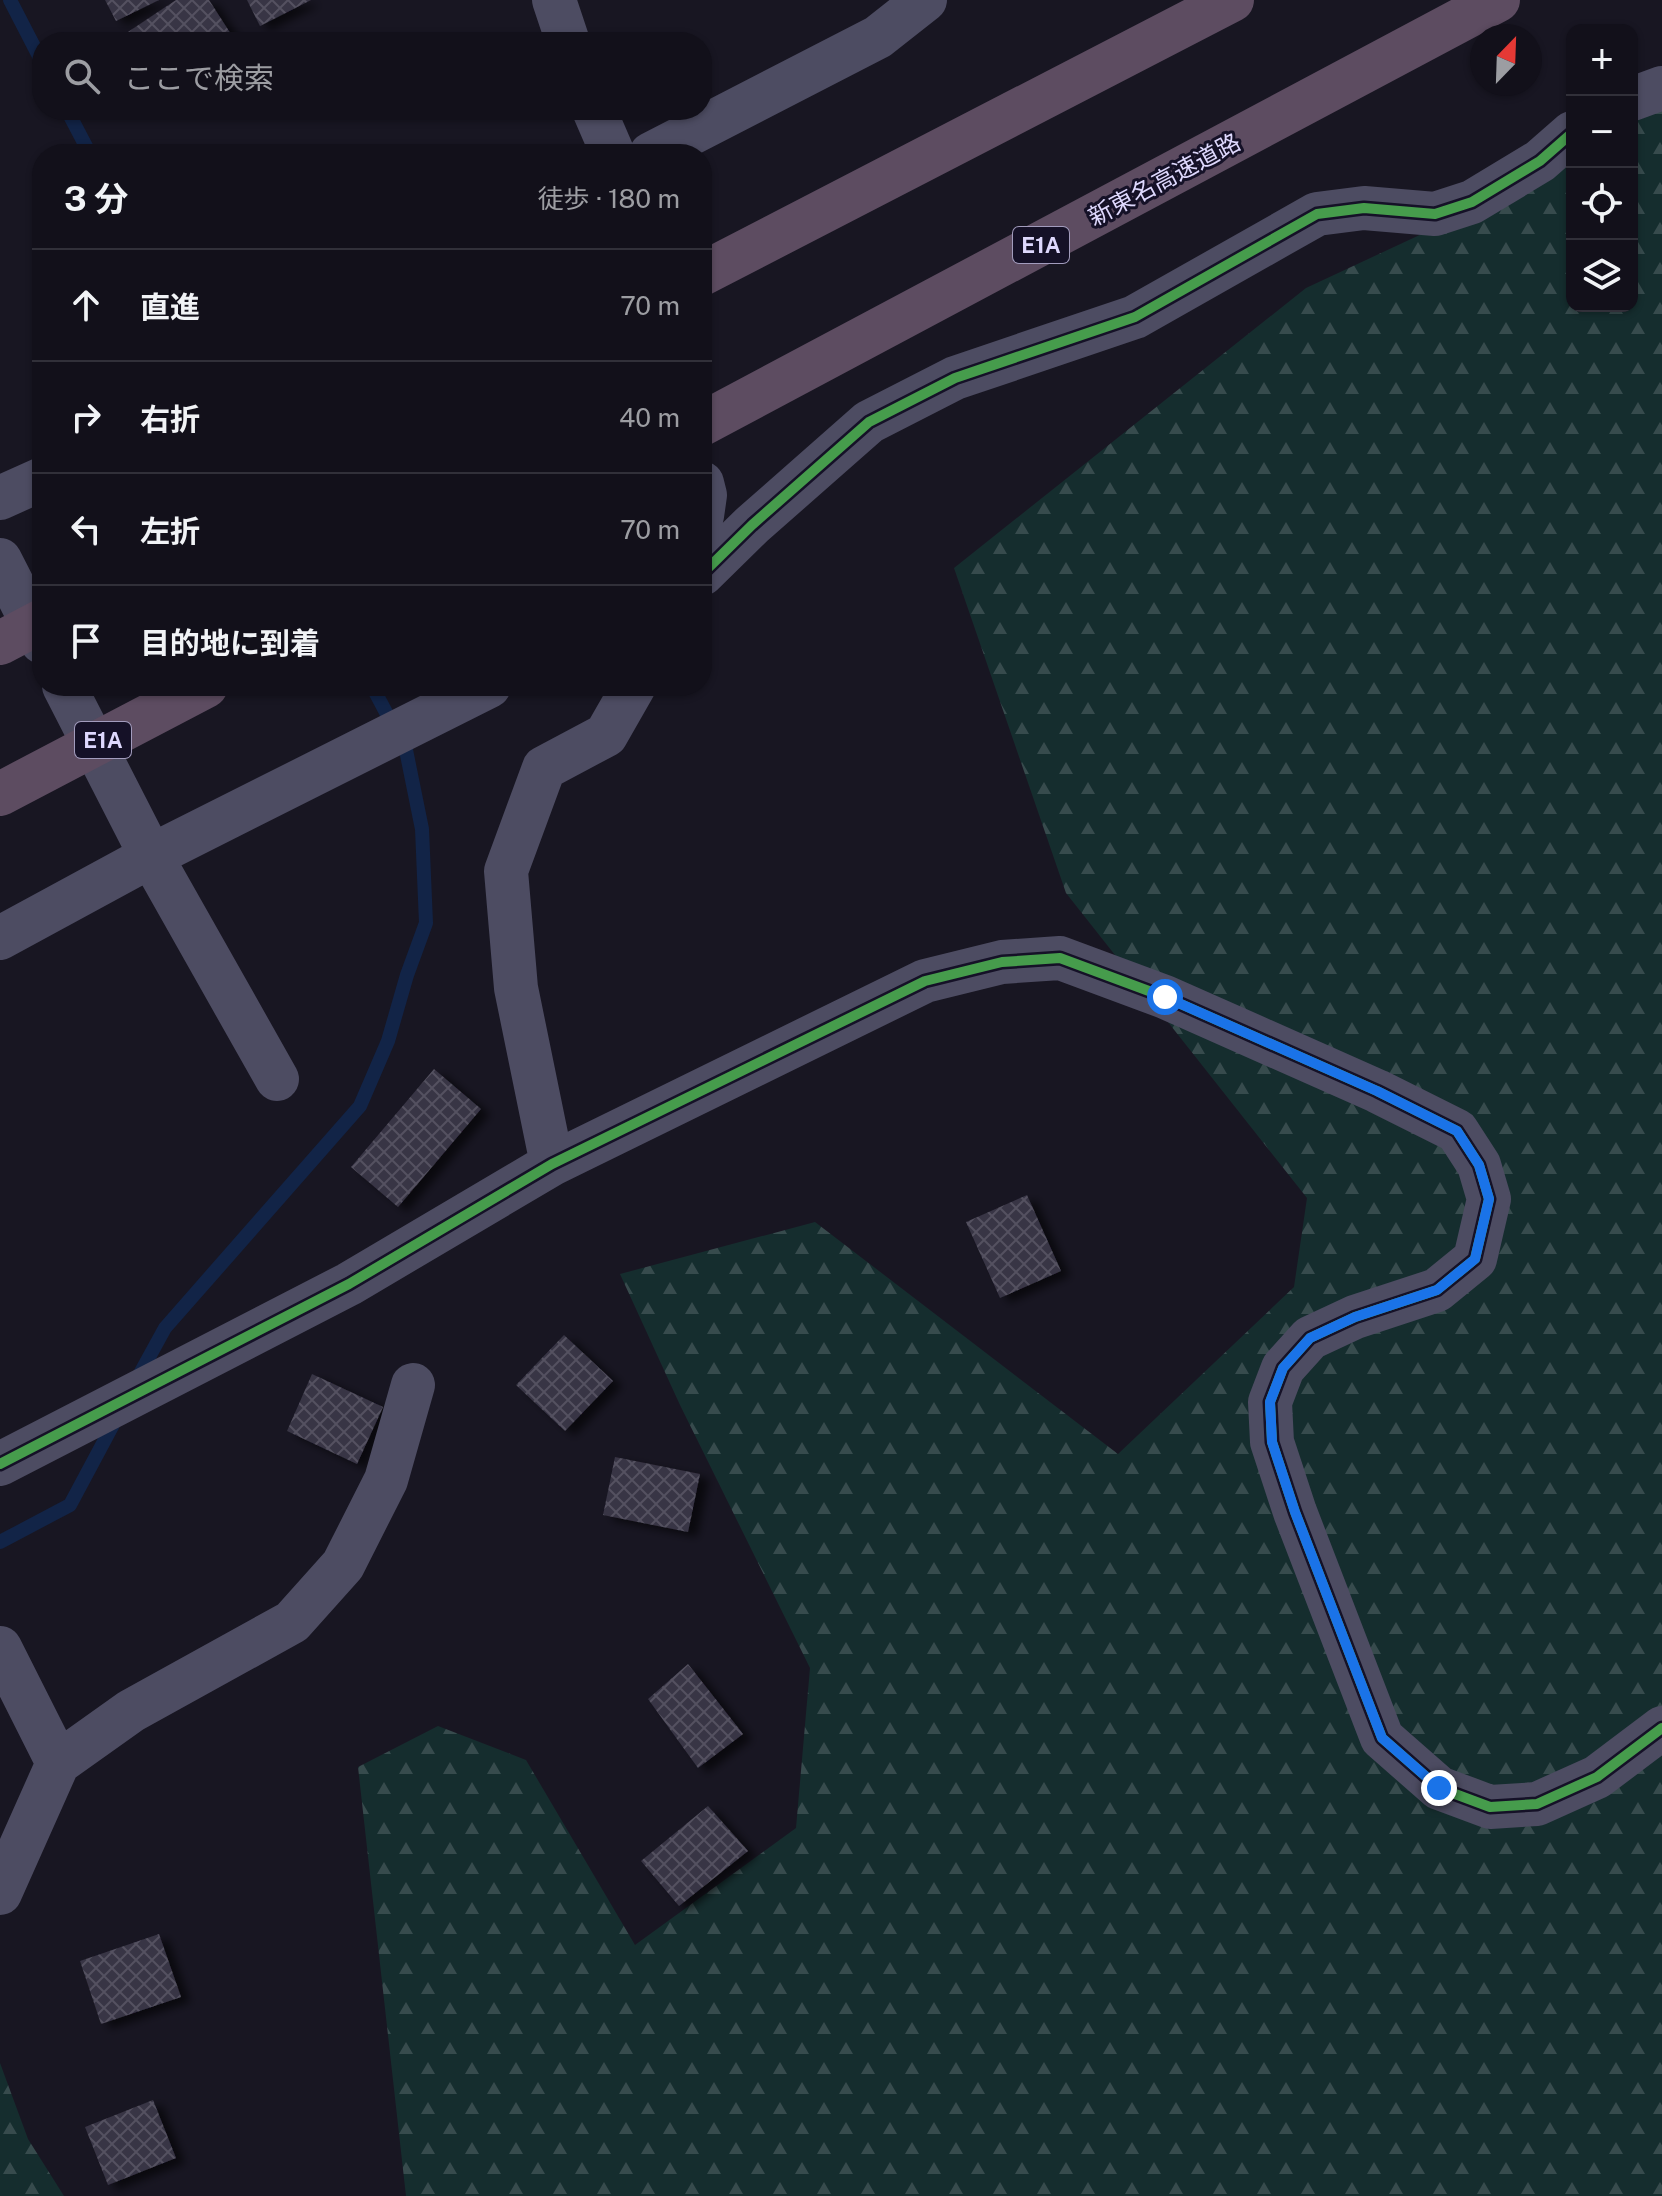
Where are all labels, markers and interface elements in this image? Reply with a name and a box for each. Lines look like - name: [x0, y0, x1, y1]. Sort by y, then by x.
- north arrow: [1470, 24, 1542, 96]
- map controls: [1566, 24, 1638, 312]
- button: +: [1566, 24, 1638, 96]
- search box: [32, 32, 712, 120]
- icon: search: [60, 54, 104, 98]
- text: ここで検索: [124, 60, 274, 96]
- button: −: [1566, 96, 1638, 168]
- street label: 新東名高速道路: [1083, 127, 1245, 231]
- button: locate: [1566, 168, 1638, 240]
- text: 3 分: [64, 179, 128, 219]
- text: 徒歩 · 180 m: [538, 183, 680, 214]
- road number: E1A: [1013, 227, 1069, 263]
- button: layers: [1566, 240, 1638, 312]
- icon: ahead: [64, 283, 108, 327]
- text: 直進: [140, 289, 200, 325]
- text: 70 m: [620, 290, 680, 321]
- icon: right: [64, 395, 108, 439]
- text: 右折: [140, 401, 200, 437]
- text: 40 m: [619, 402, 680, 433]
- icon: left: [64, 507, 108, 551]
- text: 左折: [140, 513, 200, 549]
- text: 70 m: [620, 514, 680, 545]
- icon: arrive: [64, 619, 108, 663]
- text: 目的地に到着: [140, 625, 320, 661]
- road number: E1A: [75, 722, 131, 758]
- route start: [1147, 979, 1183, 1015]
- route end: [1421, 1770, 1457, 1806]

